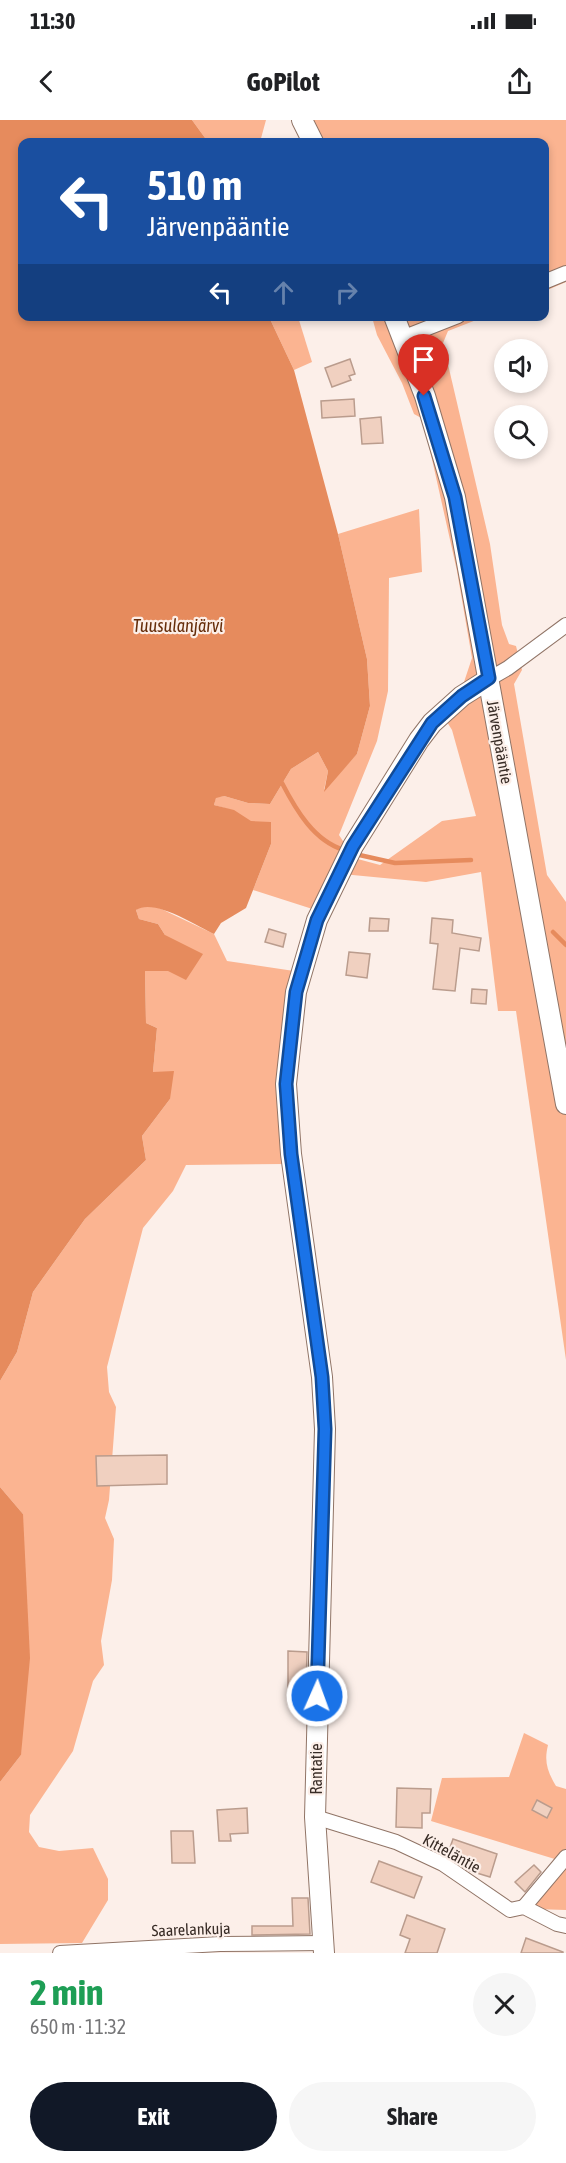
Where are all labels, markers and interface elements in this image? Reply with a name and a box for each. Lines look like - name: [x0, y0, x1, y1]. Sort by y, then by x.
- text: 11:30: [30, 8, 75, 34]
- icon: back: [30, 65, 63, 98]
- icon: share: [503, 65, 536, 98]
- text: GoPilot: [246, 66, 320, 97]
- text: 510 m: [147, 161, 242, 209]
- icon: left: [48, 162, 126, 240]
- text: Järvenpääntie: [147, 211, 290, 242]
- icon: left: [204, 276, 237, 309]
- icon: ahead: [267, 276, 300, 309]
- icon: right: [330, 276, 363, 309]
- pin: [398, 334, 449, 396]
- map controls: [494, 339, 548, 459]
- button: sound: [494, 339, 548, 393]
- icon: arrive: [407, 343, 440, 376]
- button: search: [494, 405, 548, 459]
- water label: Tuusulanjärvi: [133, 615, 223, 636]
- street label: Järvenpääntie: [483, 699, 516, 785]
- position arrow: [285, 1664, 349, 1728]
- street label: Rantatie: [307, 1744, 325, 1794]
- street label: Kitteläntie: [420, 1830, 484, 1876]
- street label: Saarelankuja: [151, 1919, 231, 1940]
- text: 2 min: [30, 1971, 104, 2013]
- button: close: [473, 1973, 536, 2036]
- text: 650 m · 11:32: [30, 2015, 126, 2038]
- button: Exit: [30, 2082, 277, 2151]
- button: Share: [289, 2082, 536, 2151]

